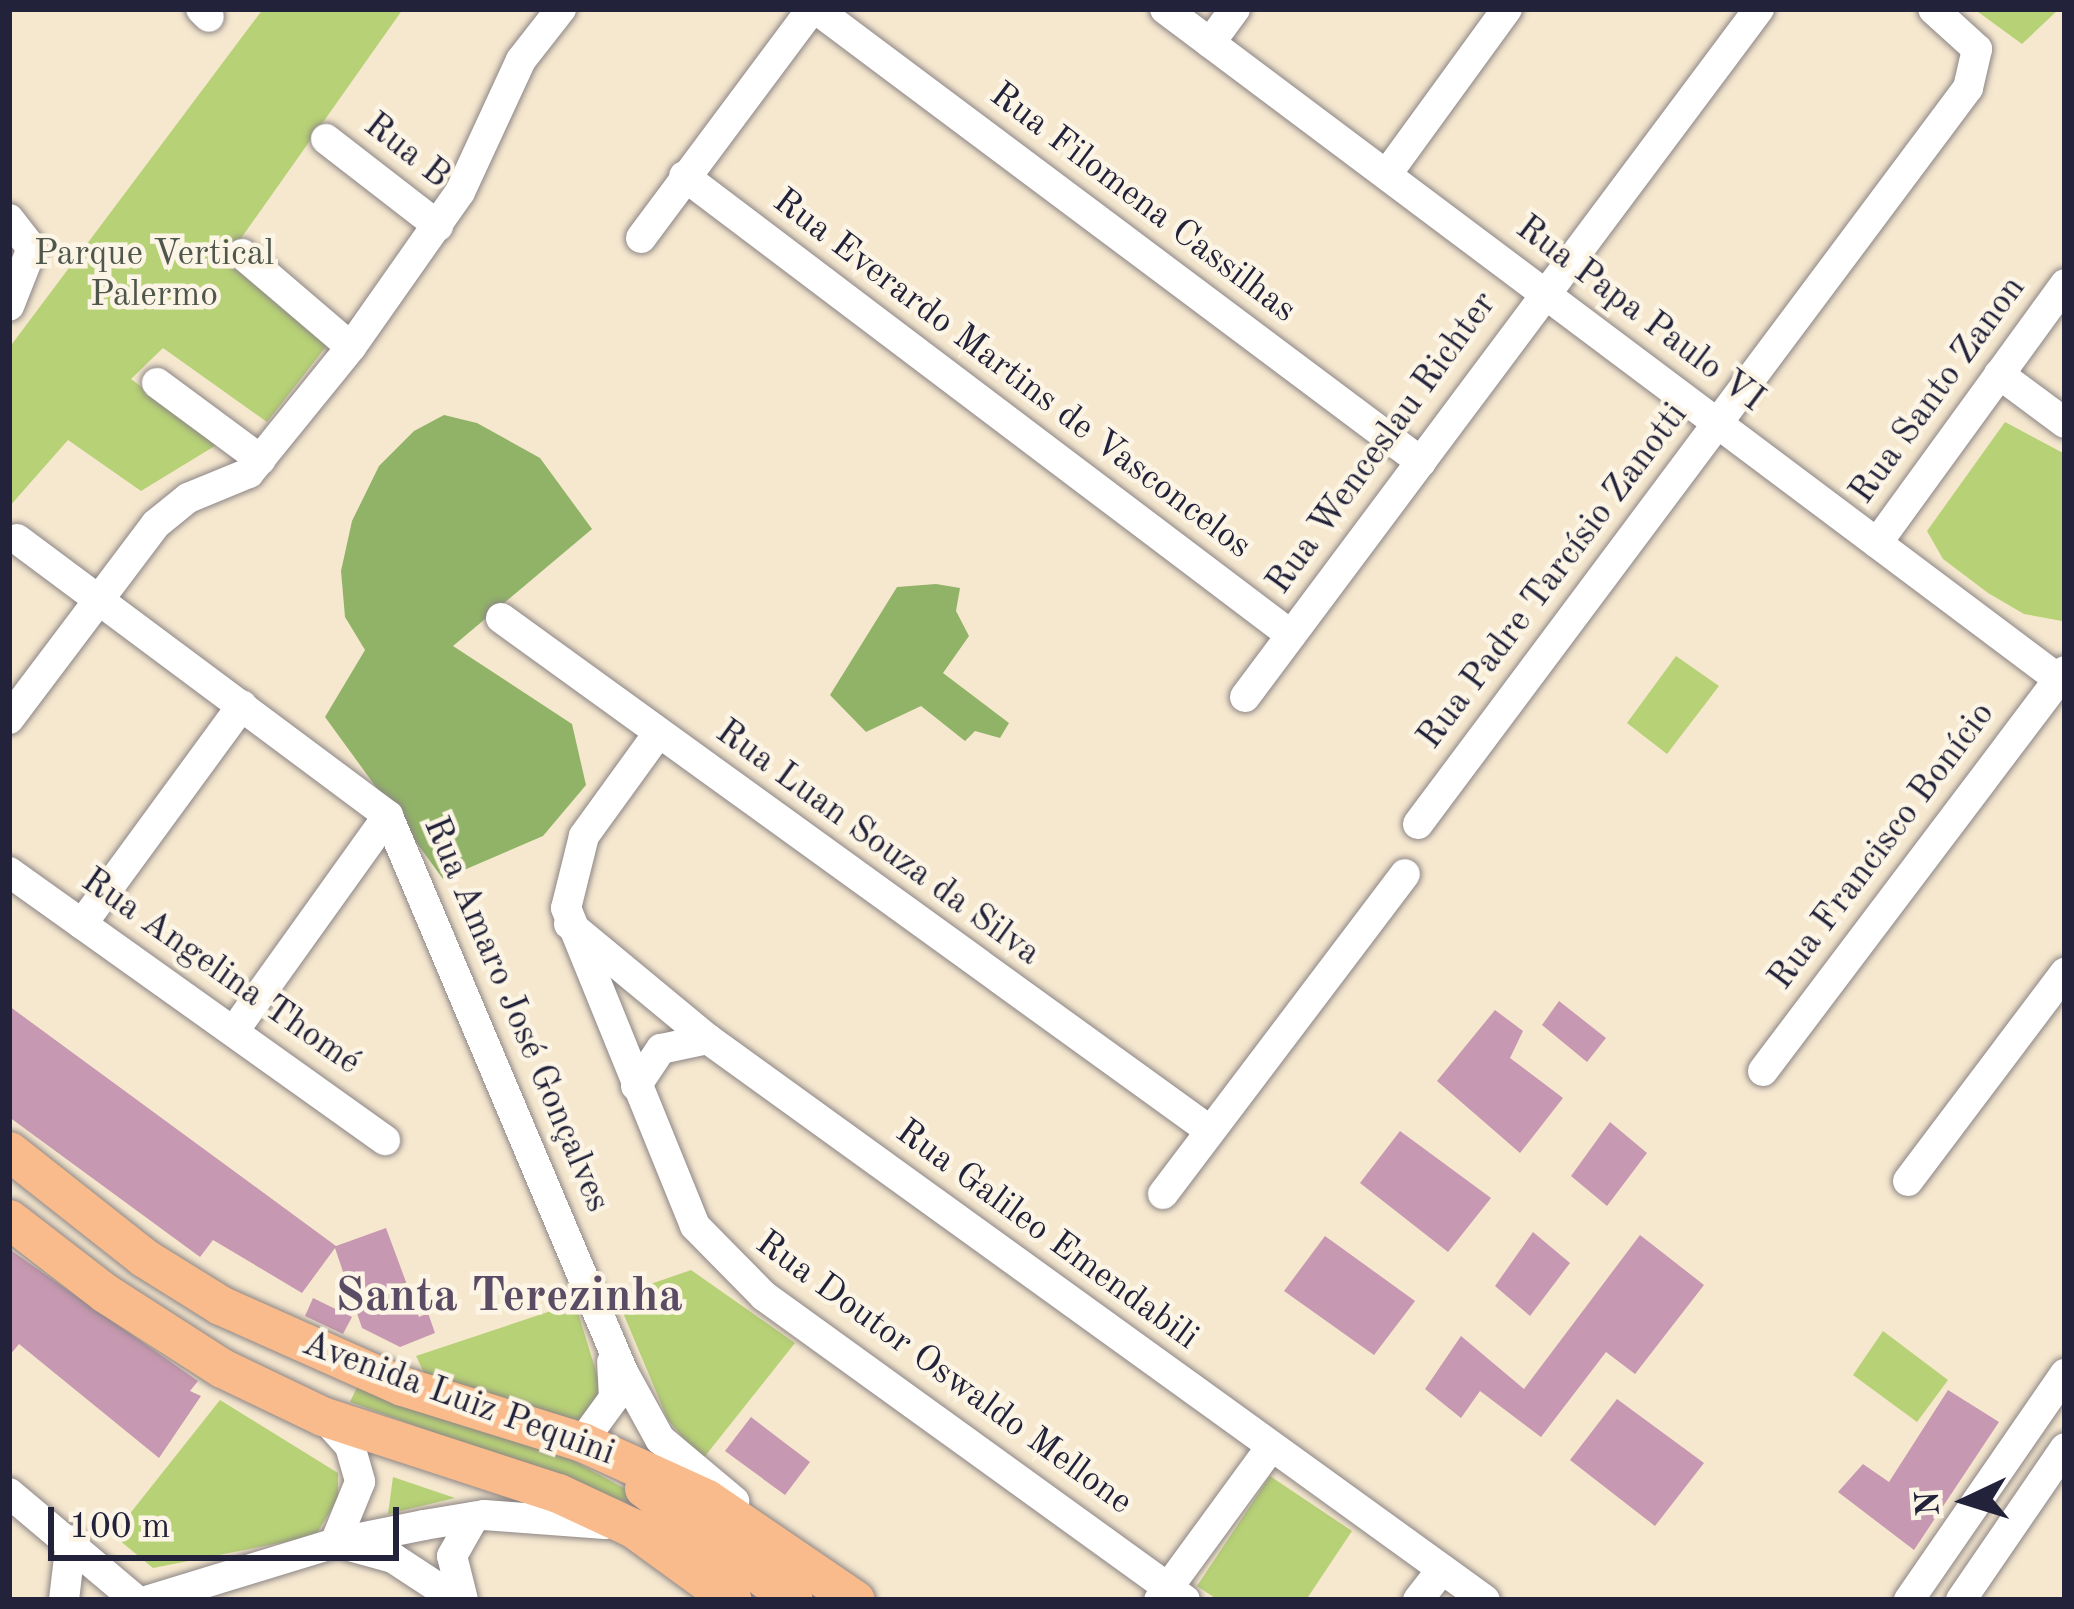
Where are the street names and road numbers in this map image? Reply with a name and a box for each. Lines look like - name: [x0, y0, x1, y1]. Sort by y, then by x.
- street label: Rua Filomena Cassilhas: [980, 75, 1304, 333]
- street label: Rua B: [354, 105, 458, 199]
- street label: Rua Everardo Martins de Vasconcelos: [763, 181, 1259, 569]
- street label: Rua Papa Paulo VI: [1506, 208, 1772, 422]
- street label: Rua Santo Zanon: [1842, 269, 2036, 513]
- street label: Rua Wenceslau Richter: [1259, 284, 1507, 604]
- street label: Rua Padre Tarcísio Zanotti: [1410, 395, 1698, 759]
- street label: Rua Francisco Bonício: [1761, 695, 2005, 999]
- street label: Rua Luan Souza da Silva: [706, 712, 1048, 976]
- street label: Rua Amaro José Gonçalves: [412, 811, 618, 1219]
- street label: Rua Angelina Thomé: [72, 860, 368, 1086]
- street label: Rua Galileo Emendabili: [886, 1112, 1206, 1360]
- street label: Rua Doutor Oswaldo Mellone: [746, 1223, 1140, 1525]
- street label: Avenida Luiz Pequini: [296, 1323, 620, 1477]

